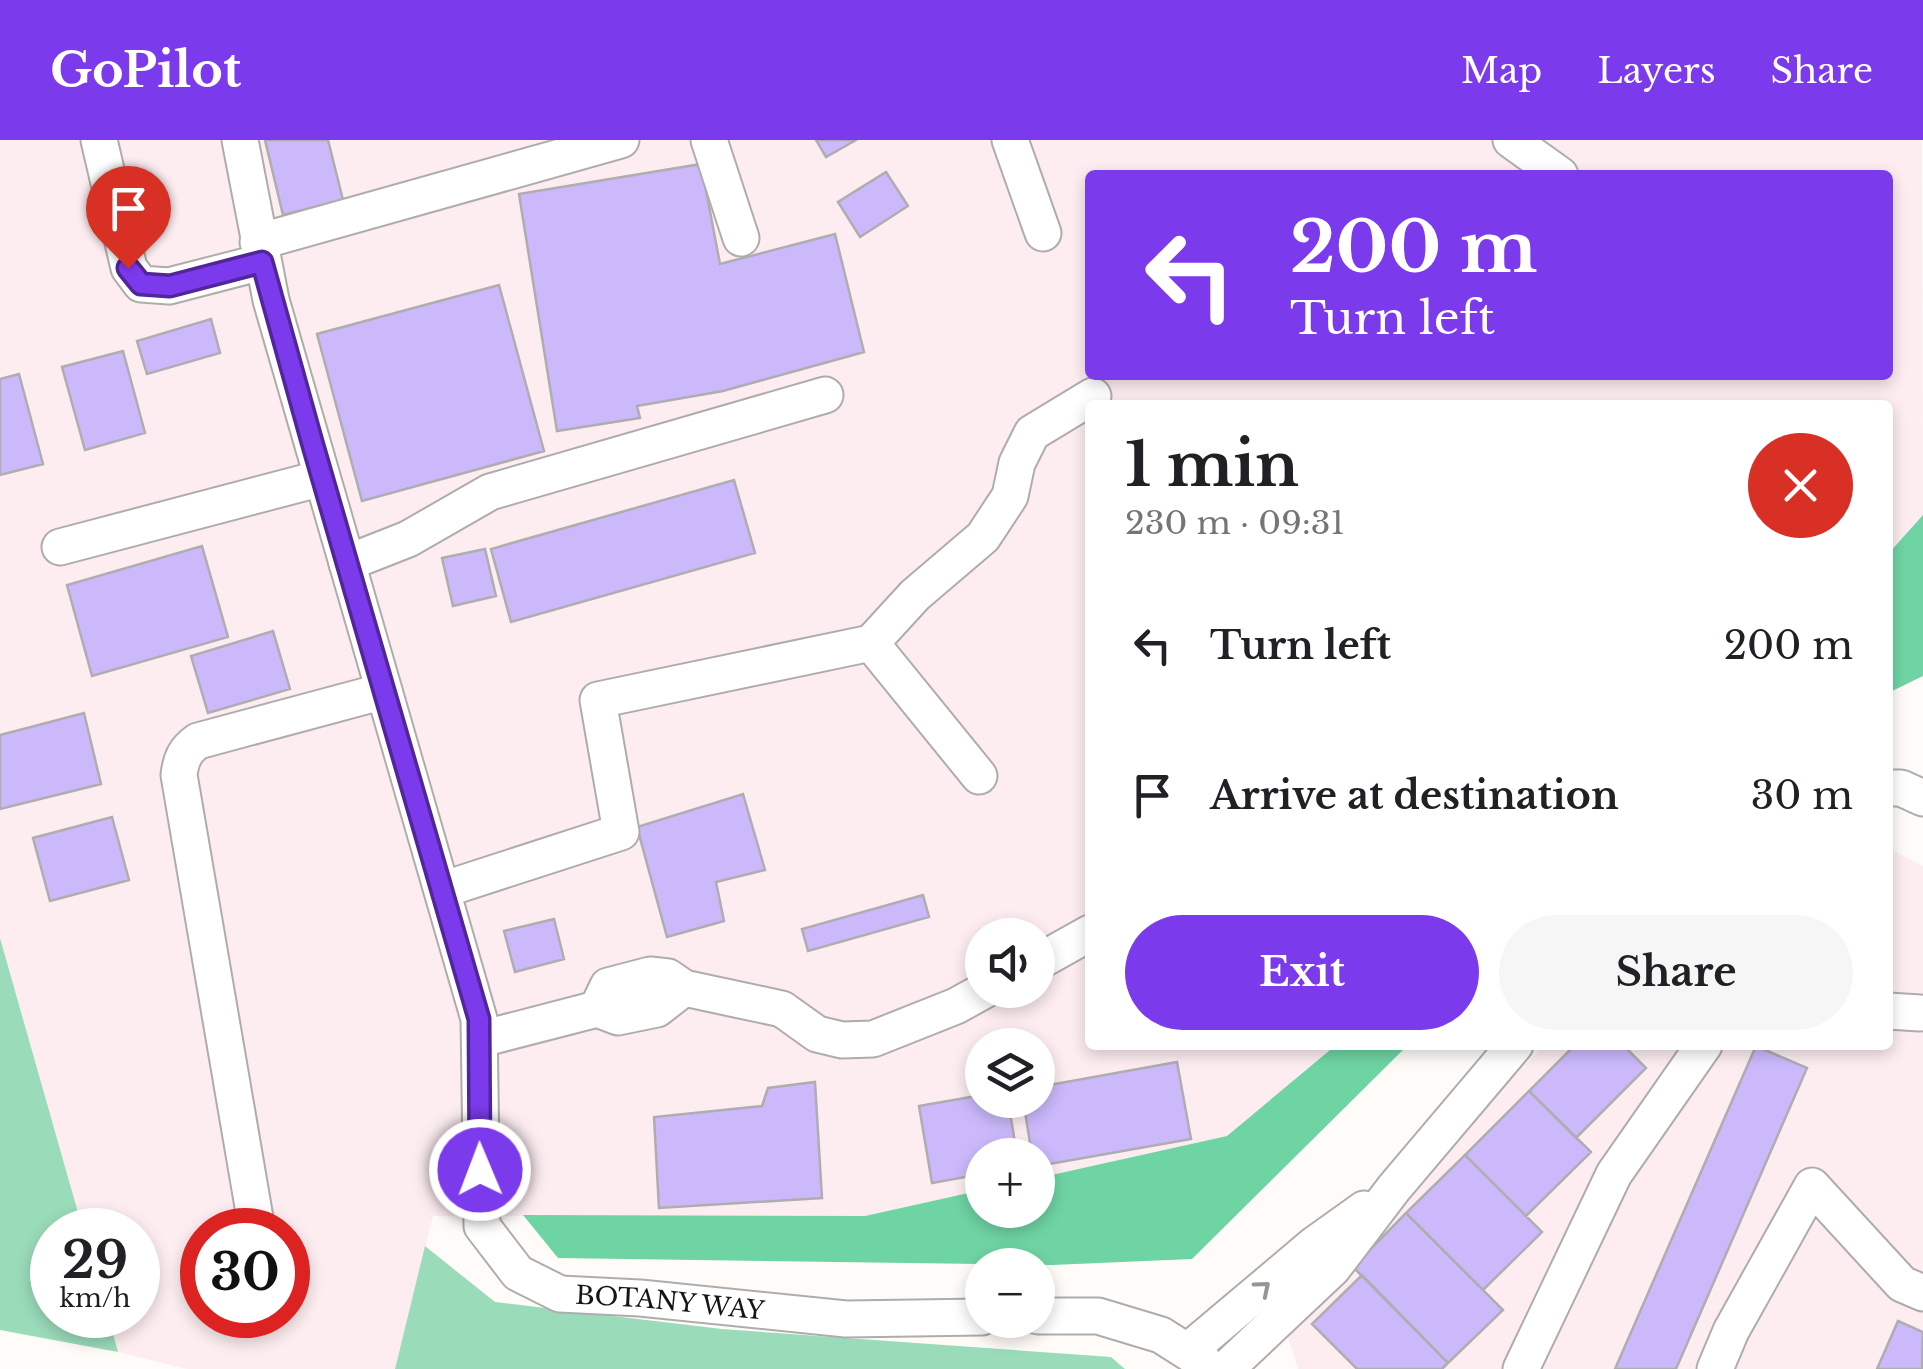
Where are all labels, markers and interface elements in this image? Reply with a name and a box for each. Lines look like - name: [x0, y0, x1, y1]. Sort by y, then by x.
- text: GoPilot: [50, 40, 241, 100]
- text: Map: [1461, 49, 1542, 92]
- text: Layers: [1597, 49, 1716, 92]
- text: Share: [1771, 49, 1873, 92]
- pin: [86, 166, 171, 269]
- icon: arrive: [101, 181, 156, 236]
- text: 200 m: [1290, 204, 1537, 291]
- icon: left: [1125, 210, 1255, 340]
- text: Turn left: [1290, 290, 1495, 346]
- text: 1 min: [1125, 428, 1299, 502]
- button: close: [1748, 433, 1853, 538]
- text: 230 m · 09:31: [1125, 503, 1345, 543]
- icon: left: [1125, 618, 1180, 673]
- text: Turn left: [1210, 622, 1391, 669]
- text: 200 m: [1724, 622, 1853, 669]
- icon: arrive: [1125, 768, 1180, 823]
- text: Arrive at destination: [1210, 772, 1619, 819]
- text: 30 m: [1751, 772, 1853, 819]
- button: Exit: [1125, 915, 1479, 1030]
- button: Share: [1499, 915, 1853, 1030]
- map controls: [965, 918, 1055, 1338]
- button: sound: [965, 918, 1055, 1008]
- button: layers: [965, 1028, 1055, 1118]
- position arrow: [428, 1118, 532, 1222]
- button: +: [965, 1138, 1055, 1228]
- speed limit sign: 30: [180, 1208, 310, 1338]
- text: 29: [62, 1229, 128, 1292]
- button: −: [965, 1248, 1055, 1338]
- street label: BOTANY WAY: [575, 1280, 767, 1327]
- one-way arrow: [1251, 1281, 1269, 1299]
- text: km/h: [60, 1283, 130, 1314]

